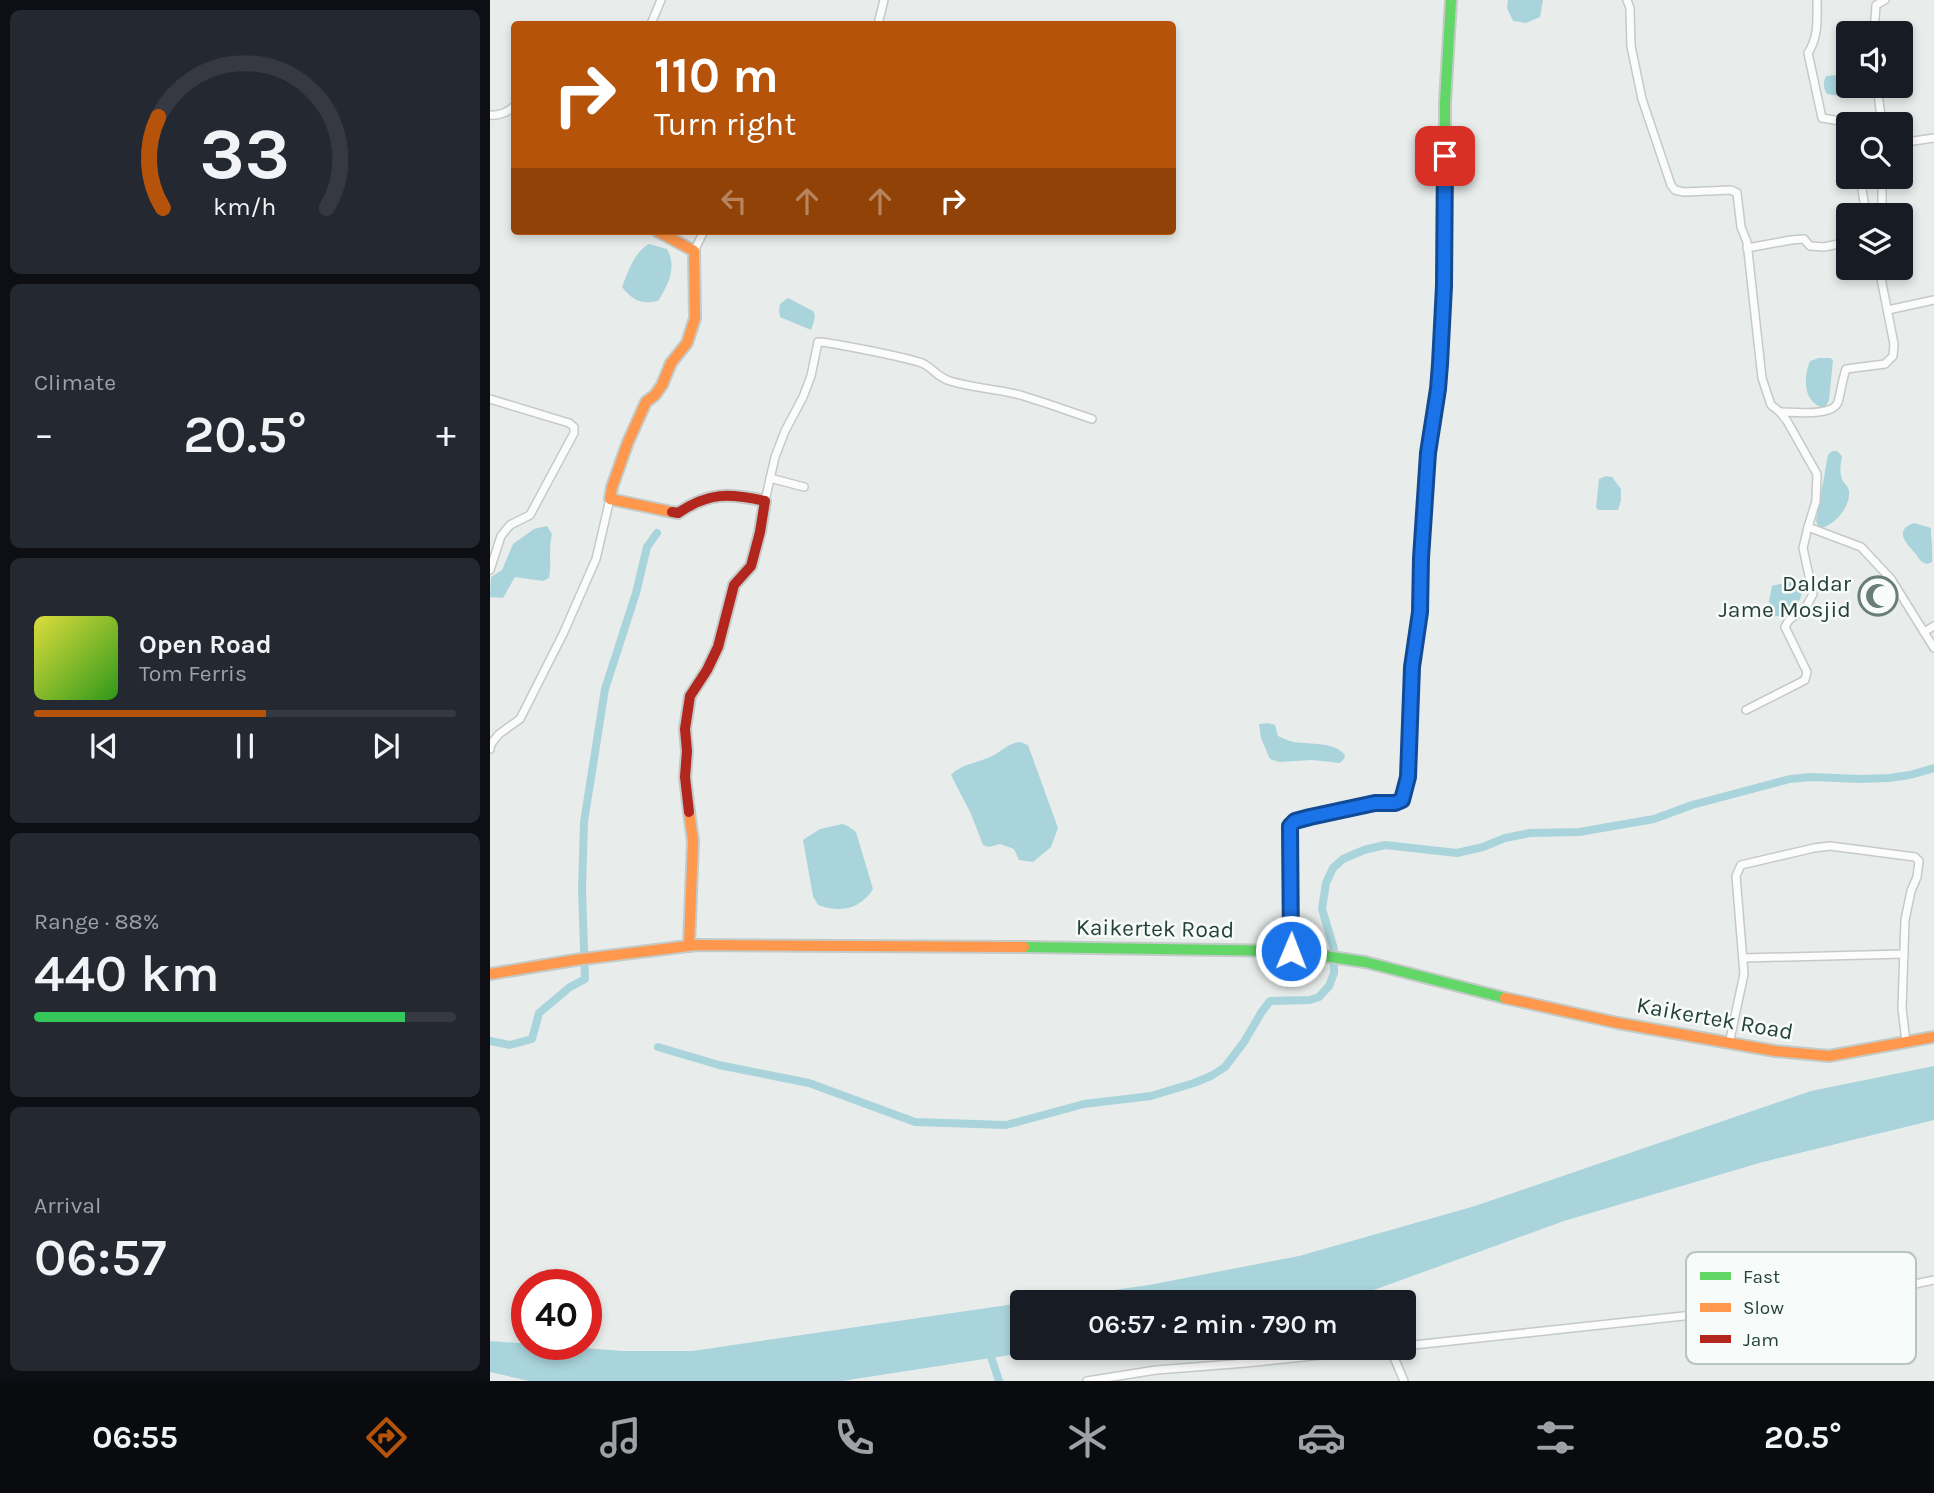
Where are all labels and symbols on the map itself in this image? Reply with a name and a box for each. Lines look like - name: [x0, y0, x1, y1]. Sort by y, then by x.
- pin: [1415, 126, 1475, 186]
- place label: Daldar Jame Mosjid: [1718, 570, 1852, 623]
- mosque icon: Daldar Jame Mosjid: [1857, 575, 1899, 617]
- street label: Kaikertek Road: [1076, 914, 1234, 943]
- position arrow: [1254, 914, 1328, 988]
- street label: Kaikertek Road: [1635, 991, 1795, 1046]
- legend: [1686, 1252, 1916, 1364]
- text: Fast: [1743, 1266, 1780, 1288]
- speed limit sign: 40: [511, 1269, 602, 1360]
- text: Slow: [1743, 1297, 1784, 1319]
- text: Jam: [1743, 1329, 1779, 1351]

